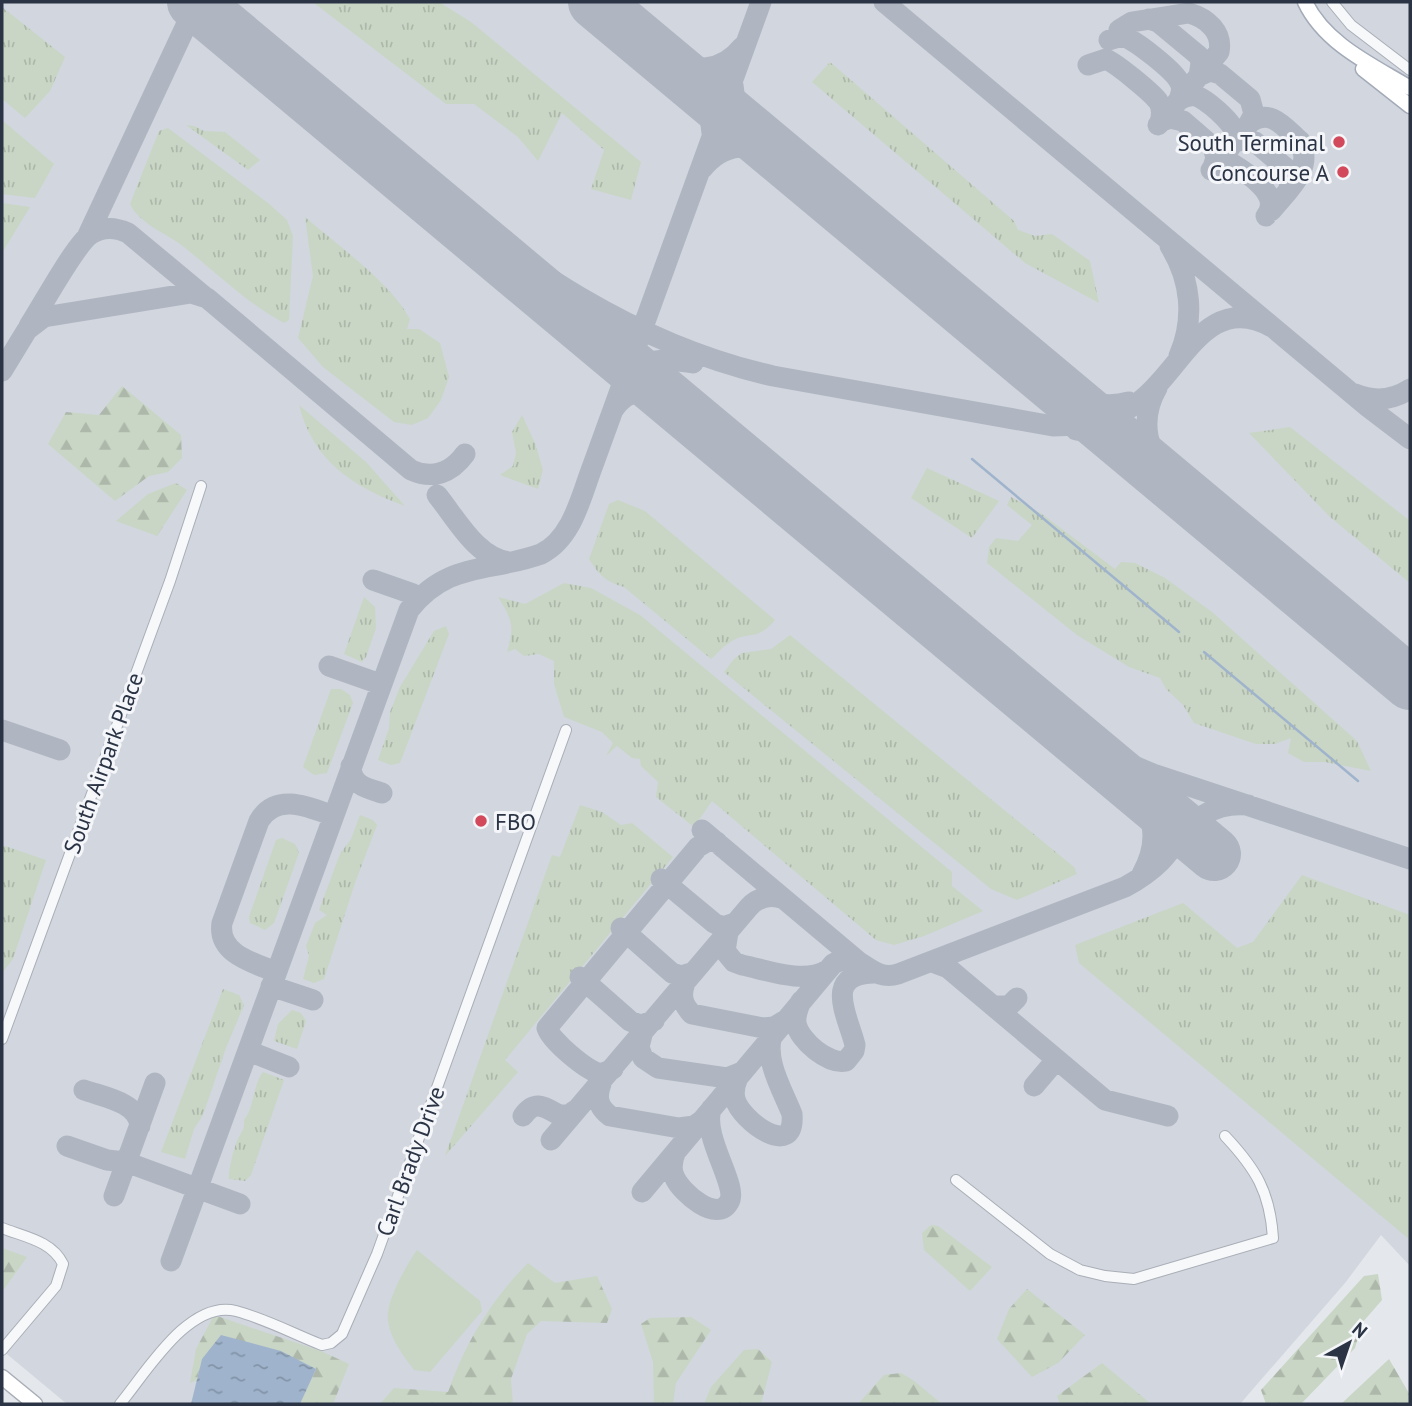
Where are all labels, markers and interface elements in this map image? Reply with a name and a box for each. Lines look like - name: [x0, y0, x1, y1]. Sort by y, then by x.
- place label: South Terminal: [1177, 128, 1325, 157]
- marker: South Terminal: [1331, 134, 1347, 150]
- place label: Concourse A: [1209, 158, 1330, 187]
- marker: Concourse A: [1335, 164, 1351, 180]
- street label: South Airpark Place: [57, 668, 149, 858]
- place label: FBO: [495, 807, 536, 836]
- marker: FBO: [473, 813, 489, 829]
- street label: Carl Brady Drive: [369, 1082, 451, 1240]
- north arrow: [1314, 1308, 1384, 1378]
- text: N: [1347, 1317, 1372, 1343]

